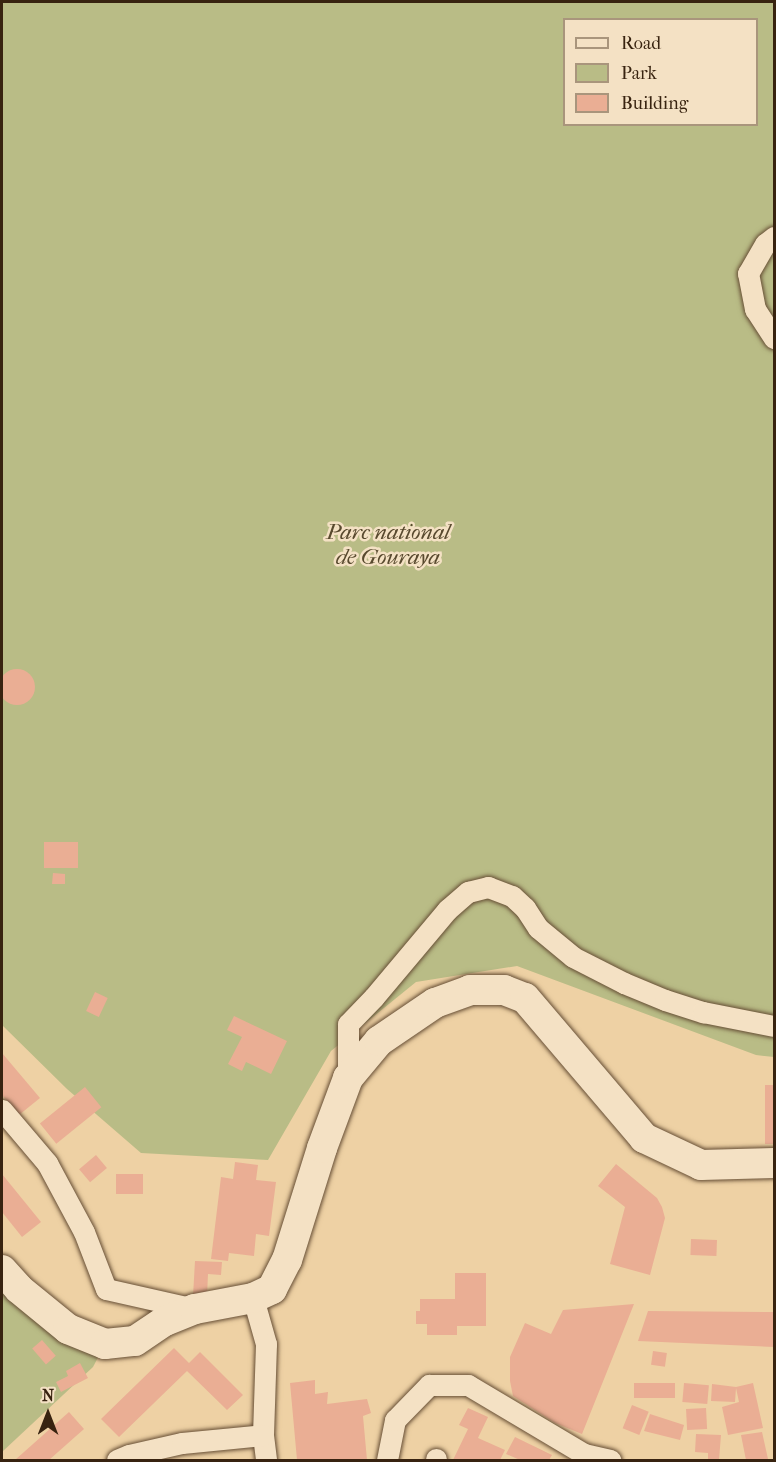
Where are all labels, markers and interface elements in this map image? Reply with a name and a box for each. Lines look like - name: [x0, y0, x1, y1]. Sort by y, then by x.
- legend: [563, 18, 758, 126]
- text: Road: [621, 33, 661, 54]
- text: Park: [621, 63, 657, 84]
- text: Building: [621, 93, 688, 114]
- park label: Parc national de Gouraya: [326, 519, 450, 570]
- north arrow: [18, 1384, 78, 1444]
- text: N: [42, 1386, 54, 1405]

